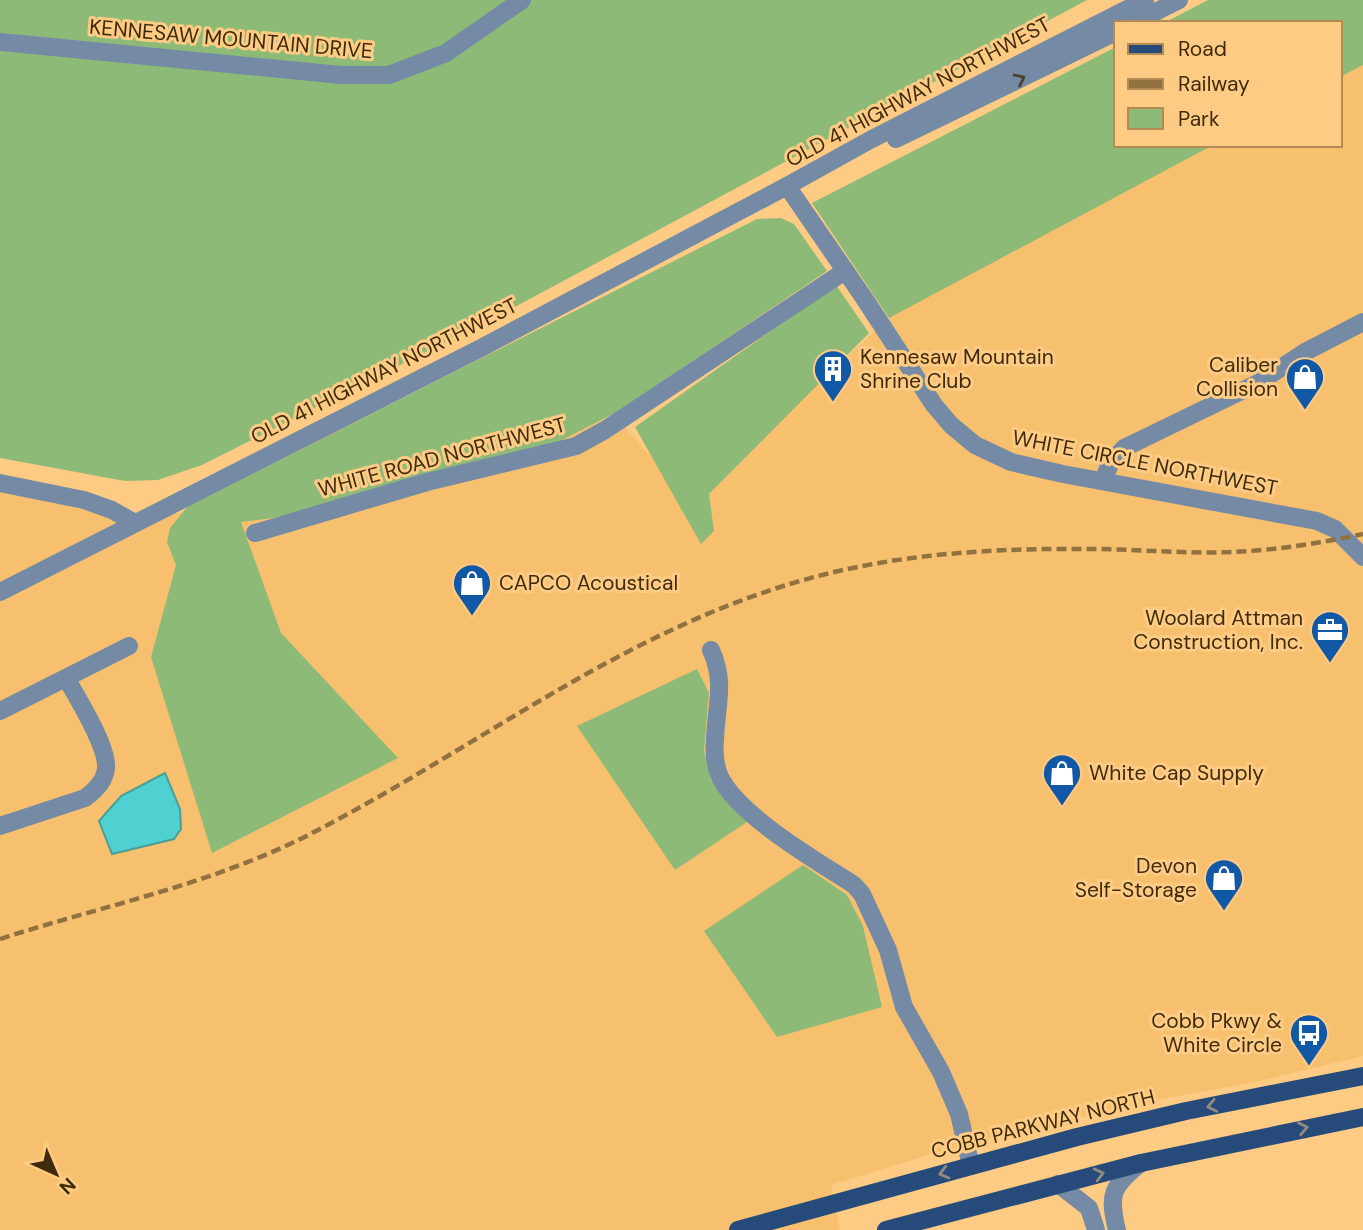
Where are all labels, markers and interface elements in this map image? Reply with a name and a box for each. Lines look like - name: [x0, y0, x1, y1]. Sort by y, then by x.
- street label: OLD 41 HIGHWAY NORTHWEST: [781, 10, 1055, 174]
- street label: KENNESAW MOUNTAIN DRIVE: [88, 13, 374, 65]
- legend: [1114, 21, 1342, 147]
- text: Road: [1178, 35, 1227, 63]
- text: Railway: [1178, 70, 1250, 98]
- one-way arrow: [1013, 74, 1025, 88]
- text: Park: [1178, 105, 1220, 133]
- street label: OLD 41 HIGHWAY NORTHWEST: [246, 291, 522, 451]
- place label: Kennesaw Mountain Shrine Club: [860, 343, 1054, 395]
- building icon: Kennesaw Mountain Shrine Club: [812, 348, 854, 403]
- place label: Caliber Collision: [1196, 351, 1278, 403]
- shop icon: Caliber Collision: [1284, 356, 1326, 411]
- street label: WHITE ROAD NORTHWEST: [315, 410, 569, 504]
- street label: WHITE CIRCLE NORTHWEST: [1010, 424, 1280, 503]
- shop icon: CAPCO Acoustical: [451, 562, 493, 617]
- place label: CAPCO Acoustical: [499, 569, 678, 597]
- place label: Woolard Attman Construction, Inc.: [1133, 604, 1303, 656]
- office icon: Woolard Attman Construction, Inc.: [1309, 609, 1351, 664]
- shop icon: White Cap Supply: [1041, 752, 1083, 807]
- place label: White Cap Supply: [1089, 759, 1264, 787]
- place label: Devon Self-Storage: [1075, 852, 1197, 904]
- shop icon: Devon Self-Storage: [1203, 857, 1245, 912]
- place label: Cobb Pkwy & White Circle: [1151, 1007, 1282, 1059]
- bus stop icon: Cobb Pkwy & White Circle: [1288, 1012, 1330, 1067]
- street label: COBB PARKWAY NORTH: [928, 1083, 1158, 1165]
- one-way arrow: [1206, 1097, 1218, 1112]
- one-way arrow: [1297, 1122, 1309, 1137]
- north arrow: [21, 1139, 91, 1209]
- one-way arrow: [938, 1165, 950, 1179]
- one-way arrow: [1093, 1168, 1105, 1182]
- text: N: [54, 1172, 81, 1200]

